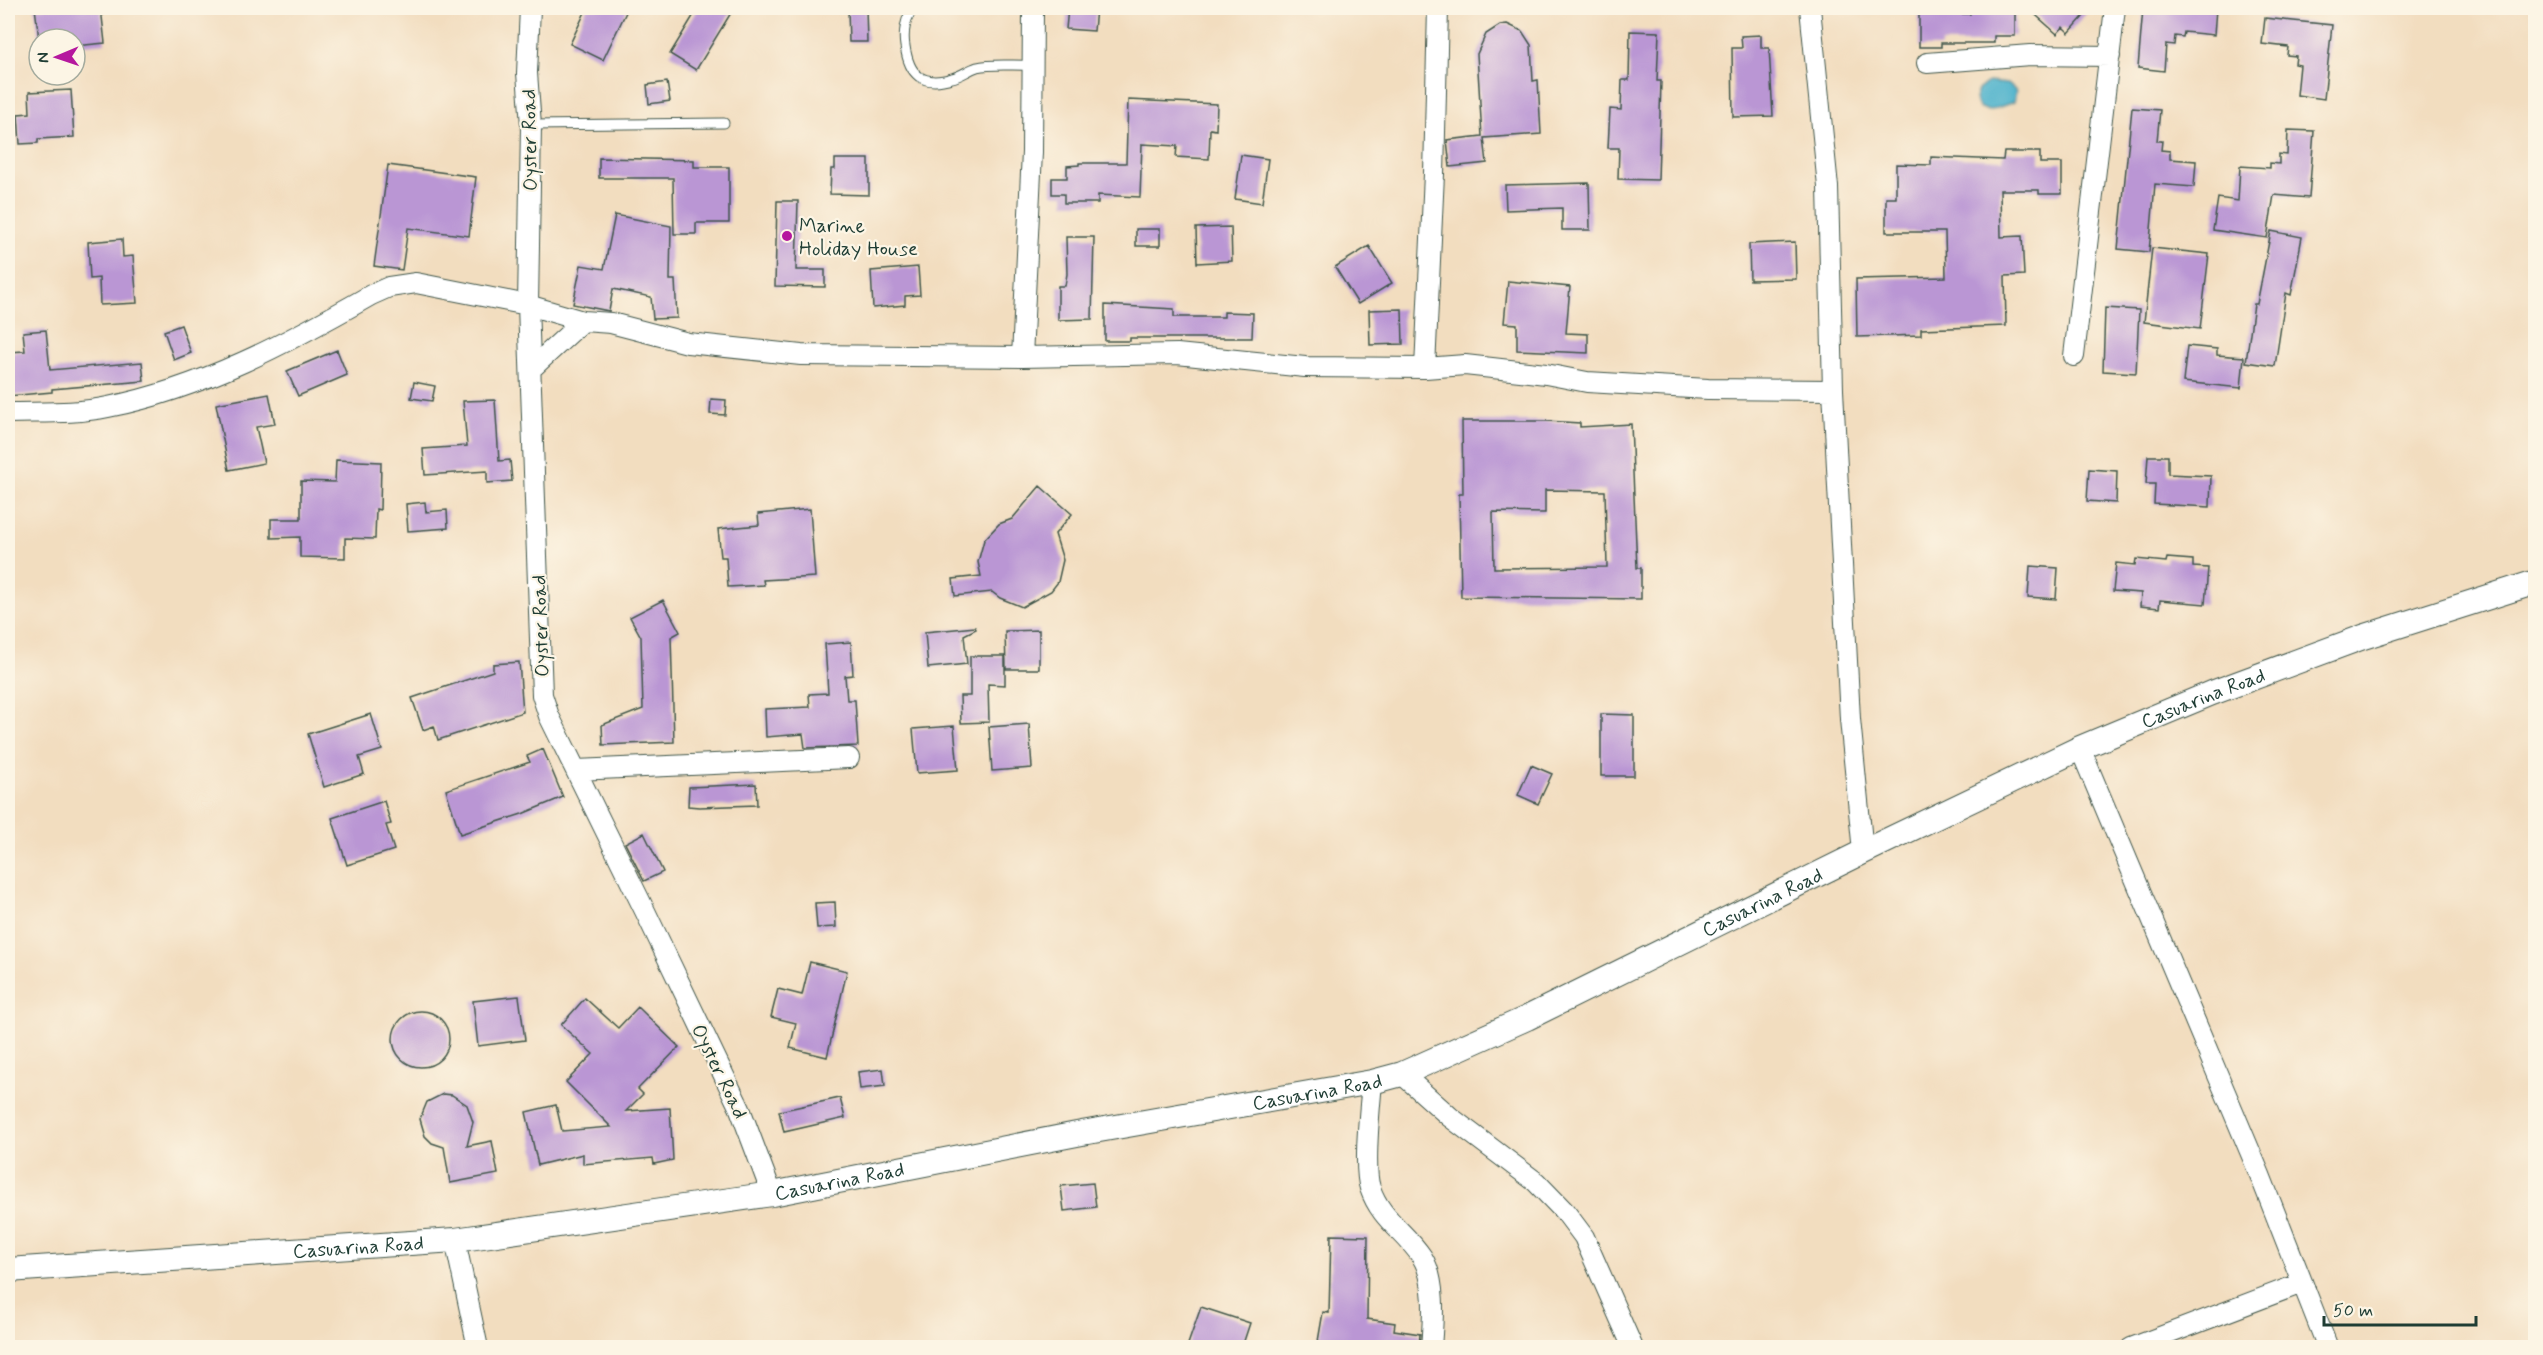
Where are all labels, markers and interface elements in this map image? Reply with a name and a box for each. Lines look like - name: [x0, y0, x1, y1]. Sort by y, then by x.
- north arrow: [27, 27, 87, 87]
- text: N: [33, 52, 54, 63]
- street label: Oyster Road: [516, 89, 545, 191]
- place label: Marine Holiday House: [799, 213, 918, 263]
- marker: Marine Holiday House: [780, 229, 794, 243]
- street label: Oyster Road: [526, 574, 557, 678]
- street label: Casuarina Road: [2137, 662, 2269, 736]
- street label: Casuarina Road: [1698, 862, 1828, 944]
- street label: Oyster Road: [684, 1020, 753, 1124]
- street label: Casuarina Road: [1250, 1068, 1385, 1118]
- street label: Casuarina Road: [773, 1156, 907, 1208]
- street label: Casuarina Road: [292, 1230, 425, 1266]
- scale bar: [2324, 1289, 2476, 1327]
- text: 50 m: [2333, 1299, 2373, 1323]

